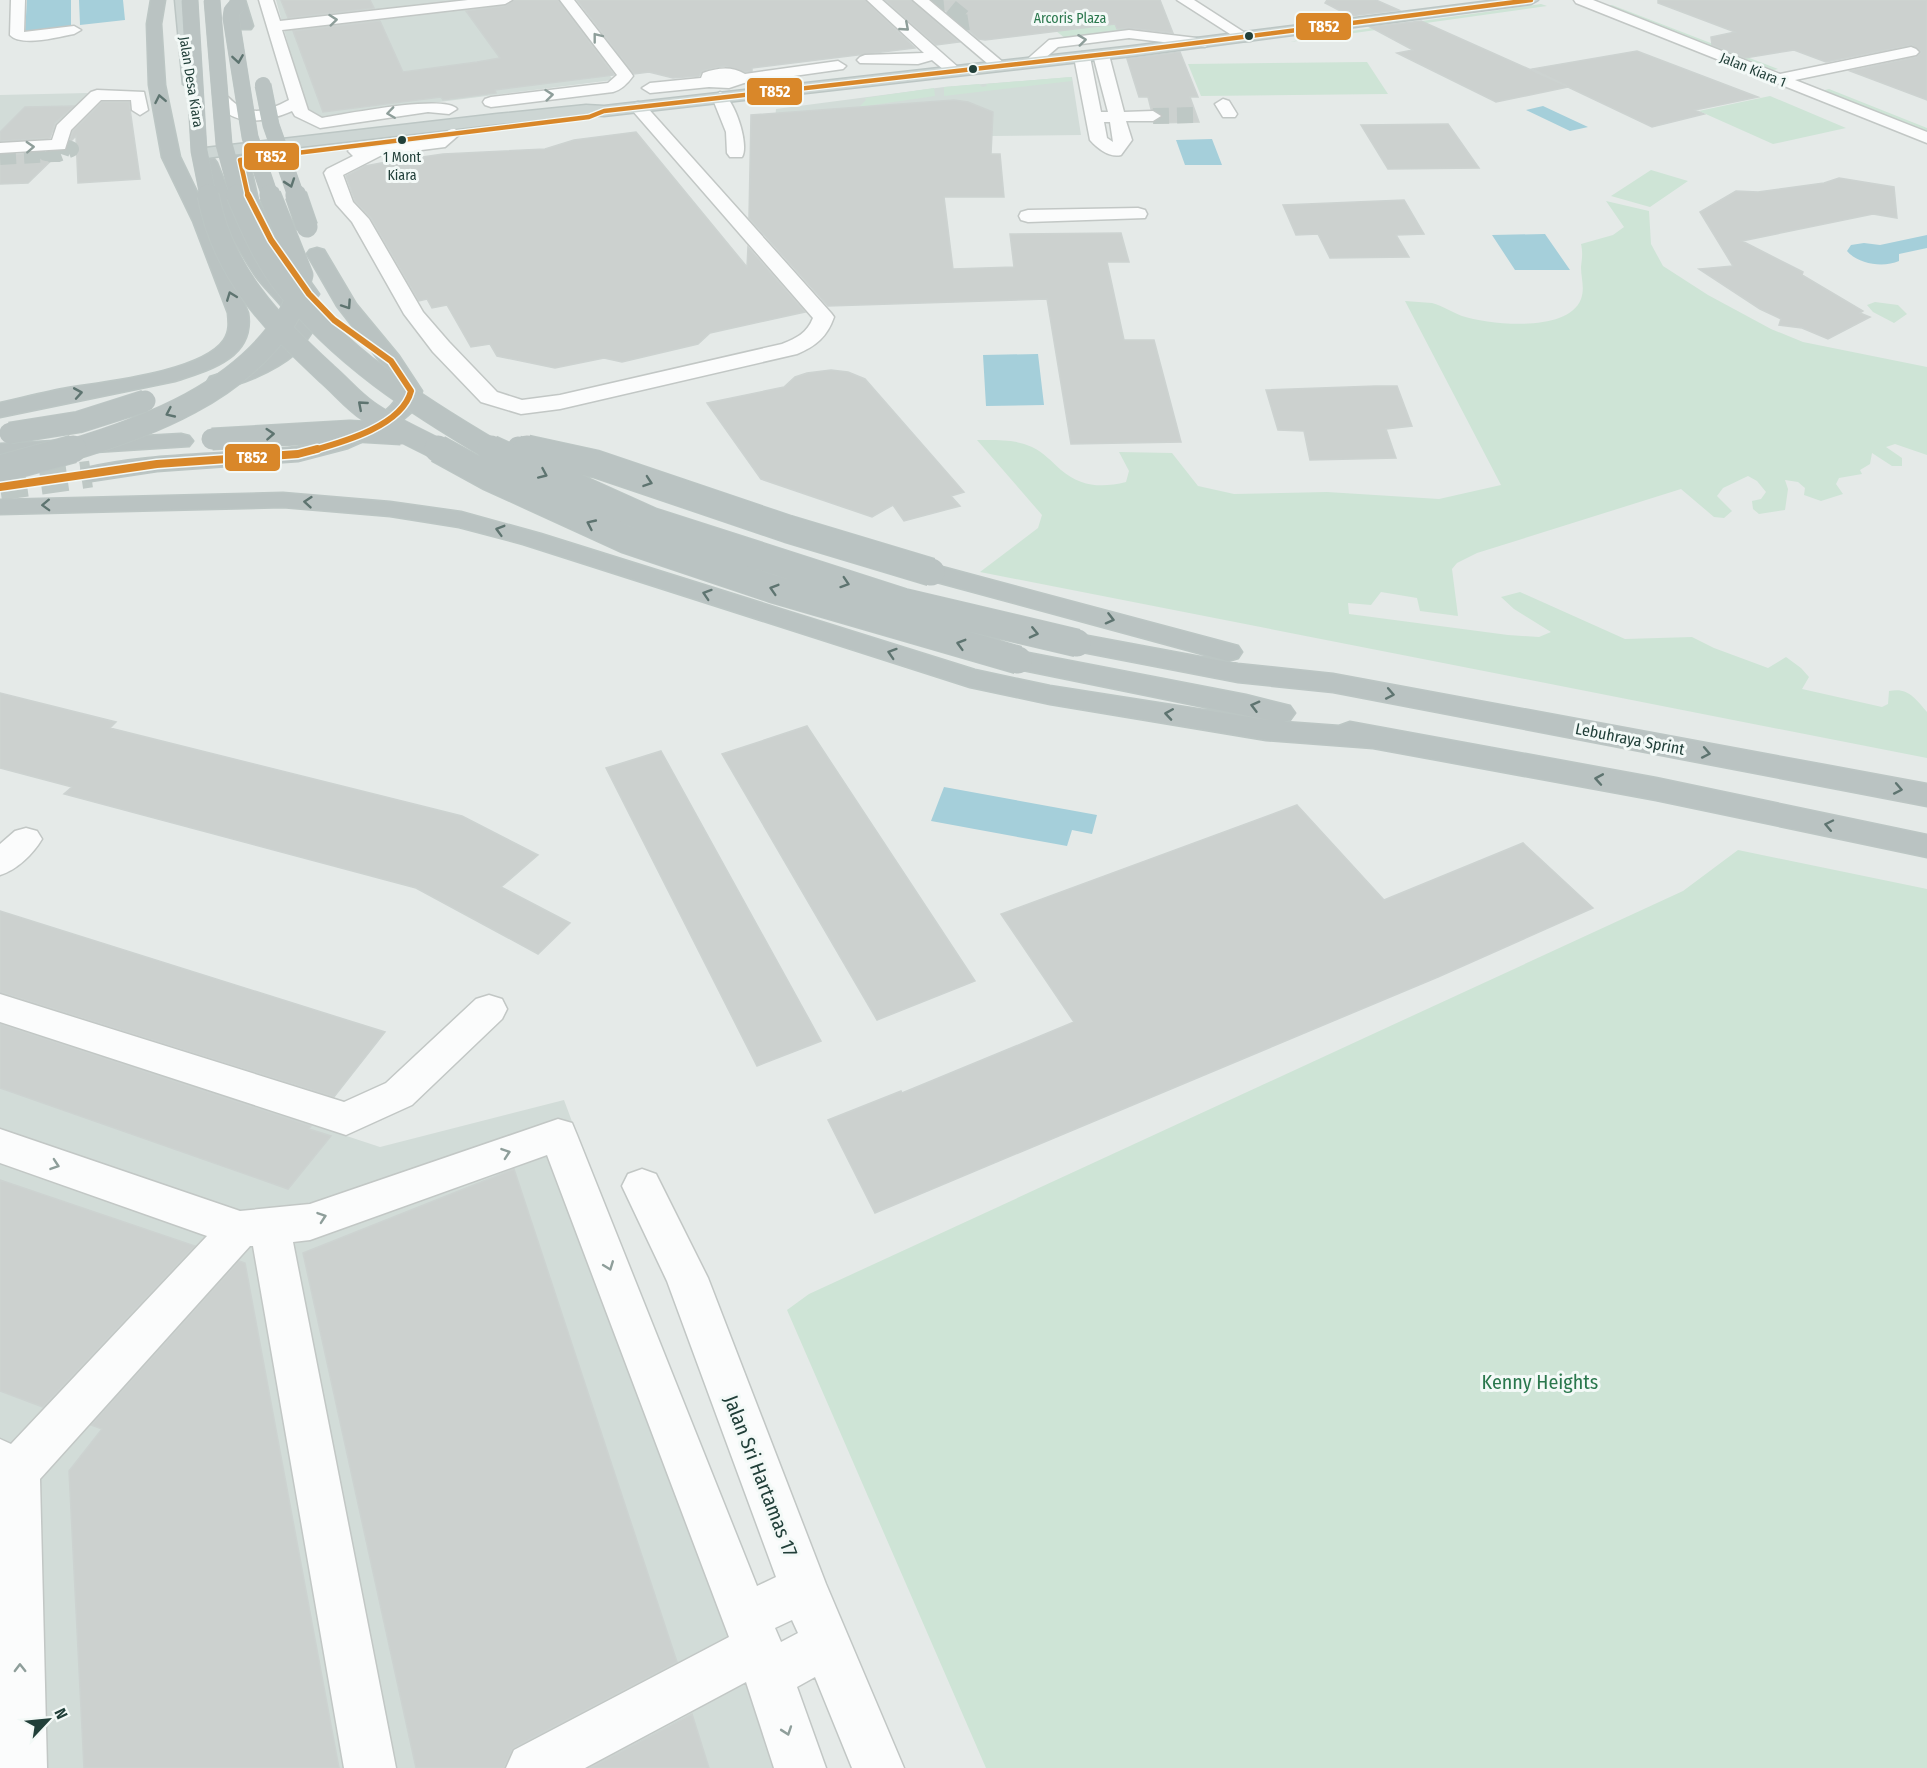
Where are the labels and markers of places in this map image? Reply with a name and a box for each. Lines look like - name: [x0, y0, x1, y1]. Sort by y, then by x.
- unlabelled marker: [1243, 30, 1255, 42]
- unlabelled marker: [967, 63, 979, 75]
- marker: 1 Mont Kiara: [396, 134, 408, 146]
- place label: 1 Mont Kiara: [383, 149, 421, 184]

